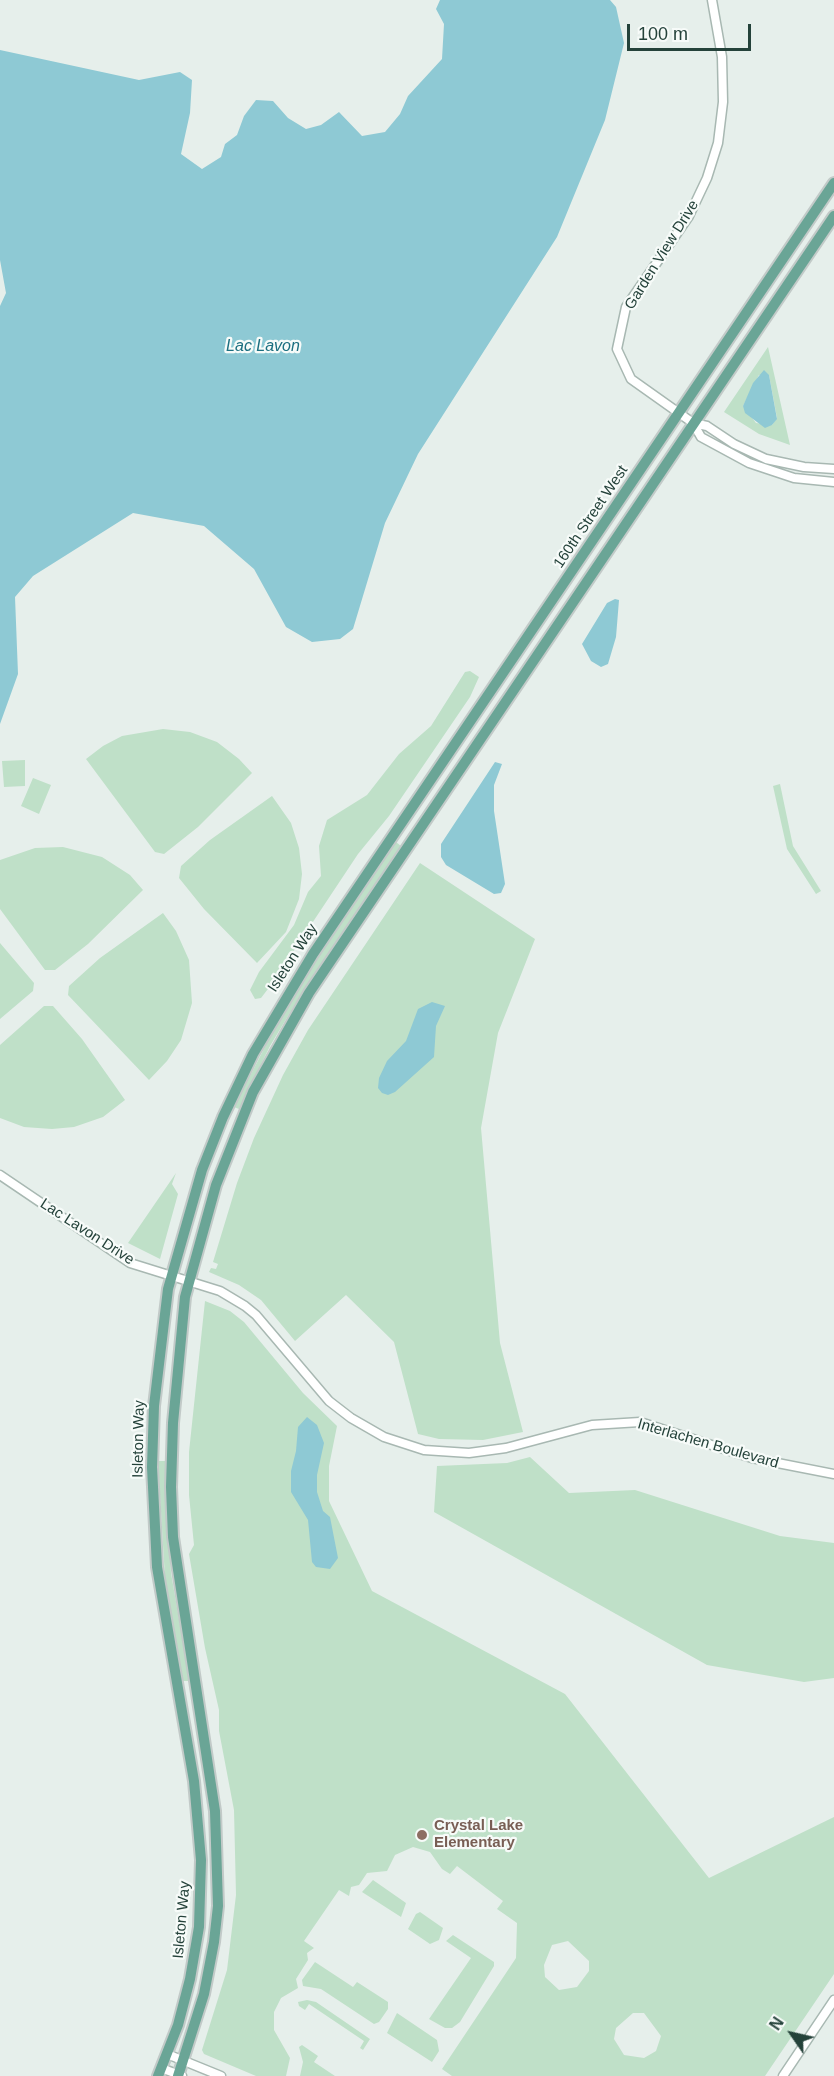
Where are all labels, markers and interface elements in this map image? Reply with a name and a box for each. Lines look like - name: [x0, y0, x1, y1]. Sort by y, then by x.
- scale bar: [630, 12, 754, 50]
- text: 100 m: [638, 24, 688, 44]
- street label: Garden View Drive: [621, 197, 703, 313]
- water label: Lac Lavon: [226, 337, 300, 357]
- street label: 160th Street West: [550, 462, 632, 572]
- street label: Isleton Way: [264, 920, 322, 996]
- street label: Lac Lavon Drive: [37, 1195, 137, 1269]
- street label: Isleton Way: [129, 1400, 149, 1478]
- street label: Interlachen Boulevard: [635, 1415, 781, 1473]
- place label: Crystal Lake Elementary: [434, 1817, 523, 1852]
- marker: Crystal Lake Elementary: [415, 1828, 429, 1842]
- street label: Isleton Way: [170, 1880, 194, 1960]
- north arrow: [762, 2004, 822, 2064]
- text: N: [766, 2014, 787, 2033]

